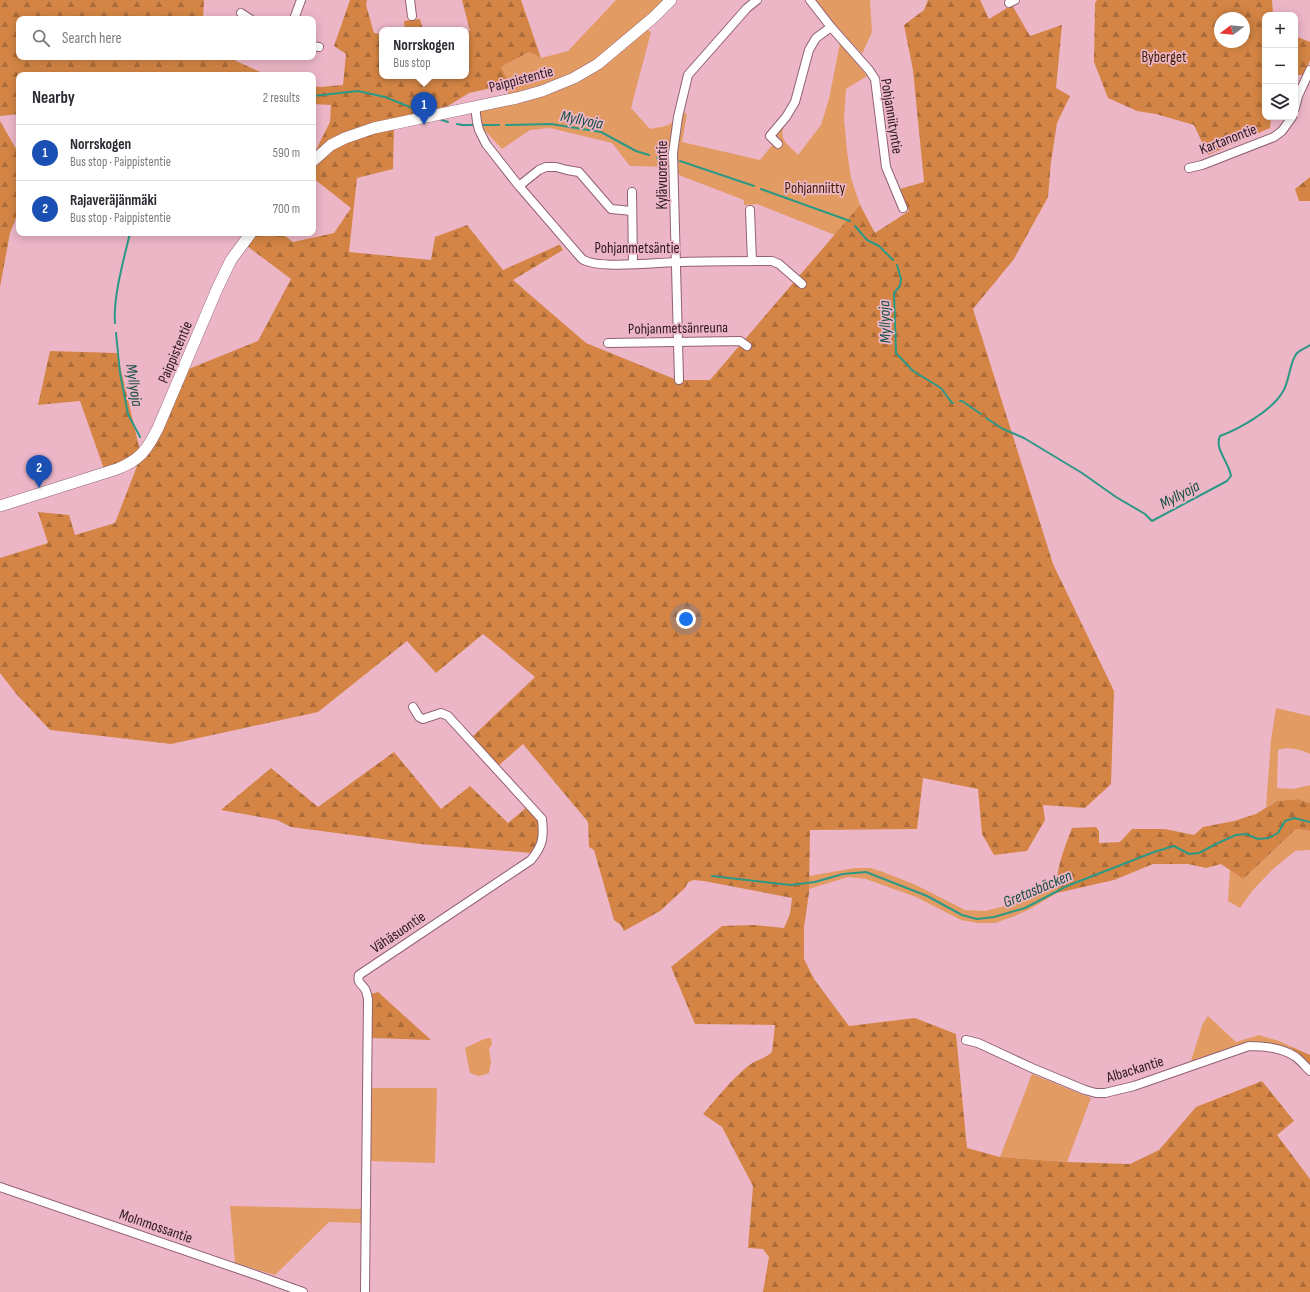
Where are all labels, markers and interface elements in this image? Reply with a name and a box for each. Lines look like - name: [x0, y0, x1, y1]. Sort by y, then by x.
- north arrow: [1214, 12, 1250, 48]
- map controls: [1262, 12, 1298, 120]
- button: +: [1262, 12, 1298, 48]
- search box: [16, 16, 316, 60]
- icon: search: [30, 27, 52, 49]
- popup: [379, 27, 469, 79]
- text: Search here: [62, 29, 122, 48]
- text: Norrskogen: [393, 36, 455, 55]
- park label: Byberget: [1142, 48, 1187, 67]
- button: −: [1262, 48, 1298, 84]
- text: Bus stop: [393, 55, 431, 71]
- street label: Paippistentie: [487, 62, 555, 97]
- street label: Pohjanniityntie: [876, 77, 907, 155]
- button: layers: [1262, 84, 1298, 120]
- text: Nearby: [32, 88, 75, 108]
- text: 2 results: [263, 90, 300, 106]
- pin: 1: [411, 92, 437, 125]
- water label: Myllyoja: [559, 107, 605, 134]
- street label: Kartanontie: [1197, 120, 1260, 159]
- text: Norrskogen: [70, 135, 131, 154]
- street label: Kylävuorentie: [653, 141, 672, 209]
- text: 1: [42, 145, 48, 161]
- text: 590 m: [273, 145, 300, 161]
- text: Bus stop · Paippistentie: [70, 154, 171, 170]
- park label: Pohjanniitty: [785, 179, 846, 198]
- text: Rajaveräjänmäki: [70, 191, 157, 210]
- text: 2: [42, 201, 48, 217]
- text: 700 m: [273, 201, 300, 217]
- text: Bus stop · Paippistentie: [70, 210, 171, 226]
- street label: Pohjanmetsäntie: [595, 239, 679, 258]
- water label: Myllyoja: [875, 300, 896, 344]
- street label: Paippistentie: [154, 318, 197, 386]
- street label: Pohjanmetsänreuna: [628, 318, 728, 339]
- water label: Myllyoja: [121, 363, 146, 408]
- pin: 2: [26, 455, 52, 488]
- water label: Myllyoja: [1156, 477, 1204, 514]
- your location: [676, 609, 696, 629]
- water label: Gretasbäcken: [1000, 866, 1075, 912]
- street label: Vähäsuontie: [367, 907, 429, 958]
- street label: Albackantie: [1103, 1052, 1166, 1087]
- street label: Molnmossantie: [117, 1205, 195, 1248]

